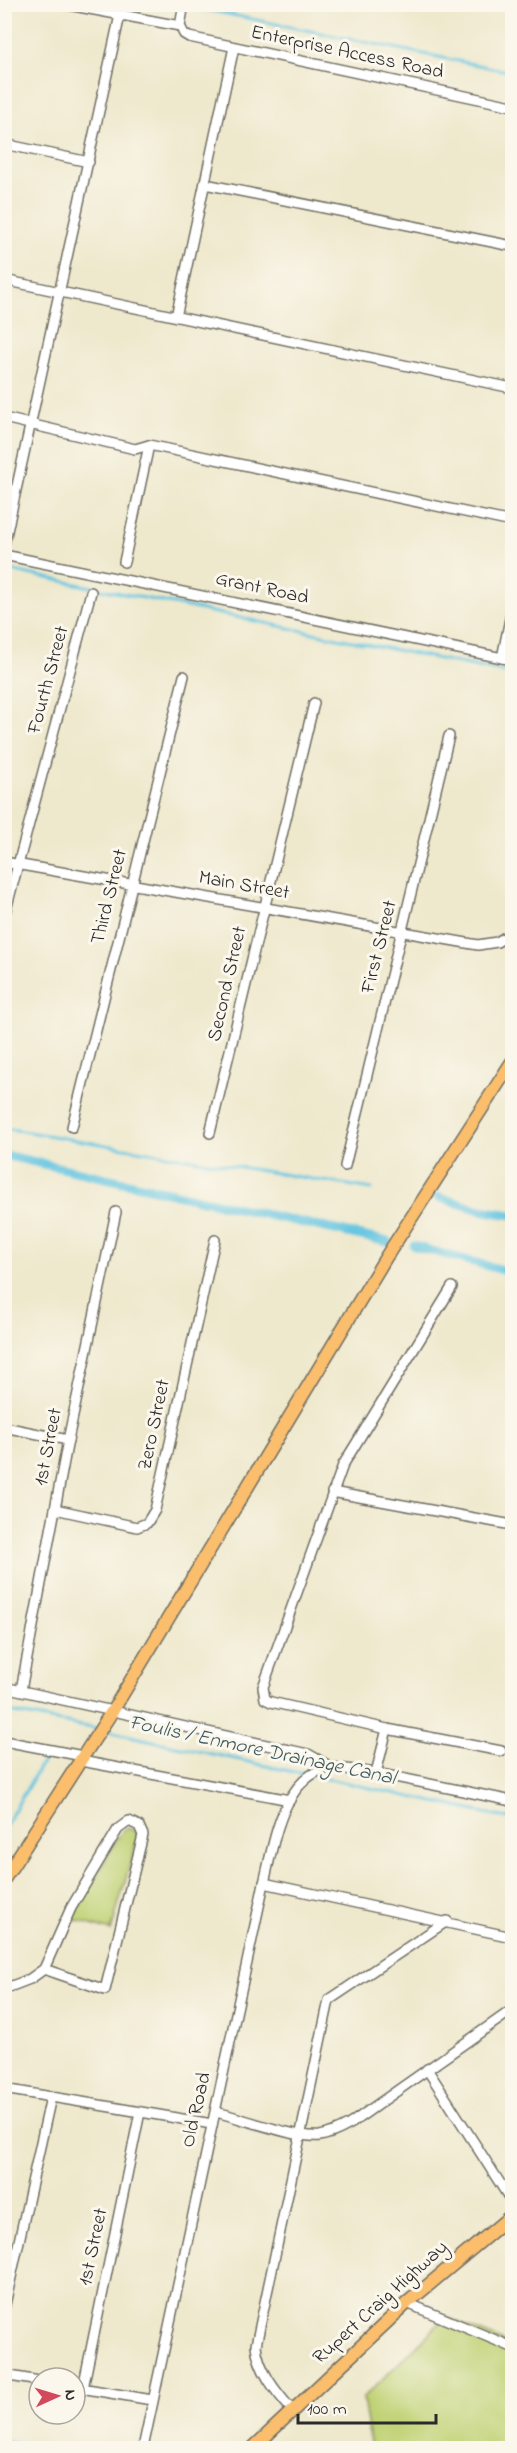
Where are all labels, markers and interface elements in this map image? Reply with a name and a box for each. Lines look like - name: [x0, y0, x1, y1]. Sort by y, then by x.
- street label: Enterprise Access Road: [248, 18, 446, 88]
- street label: Grant Road: [213, 565, 311, 613]
- street label: Fourth Street: [20, 622, 77, 738]
- street label: Third Street: [84, 846, 136, 948]
- street label: Main Street: [196, 864, 292, 908]
- street label: First Street: [354, 897, 406, 998]
- street label: Second Street: [201, 923, 255, 1045]
- street label: Zero Street: [131, 1377, 179, 1473]
- street label: 1st Street: [27, 1405, 71, 1488]
- water label: Foulis / Enmore Drainage Canal: [126, 1708, 401, 1795]
- street label: Old Road: [174, 2070, 220, 2150]
- street label: 1st Street: [72, 2205, 116, 2288]
- street label: Rupert Craig Highway: [307, 2234, 456, 2373]
- north arrow: [27, 2366, 87, 2426]
- scale bar: [298, 2387, 436, 2425]
- text: N: [58, 2389, 82, 2402]
- text: 100 m: [307, 2397, 347, 2423]

